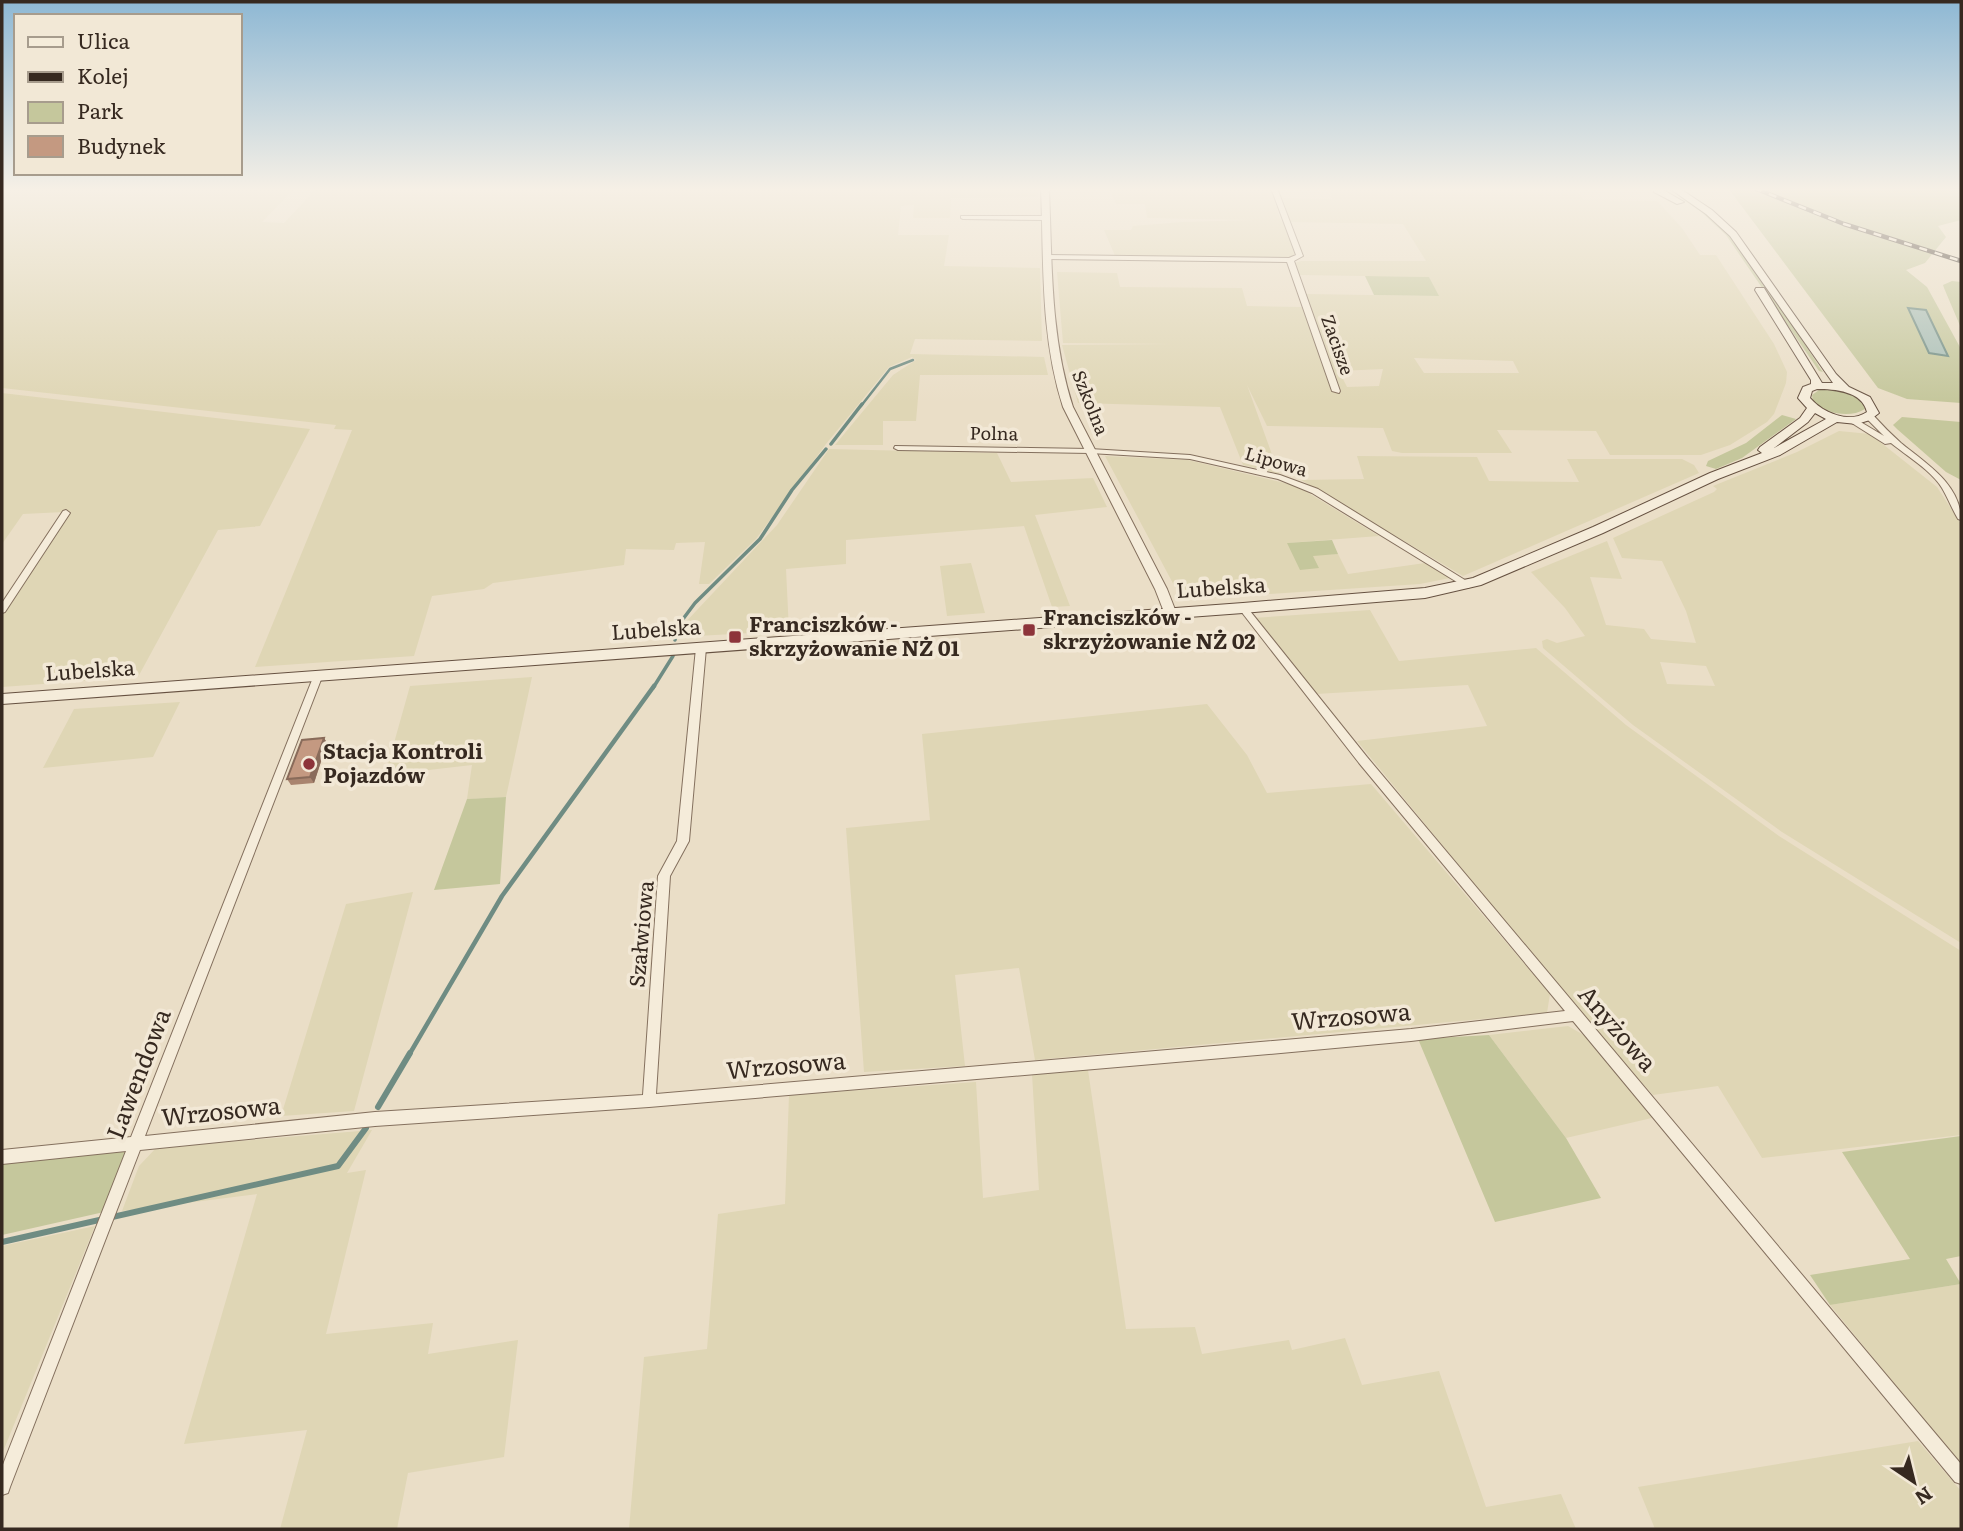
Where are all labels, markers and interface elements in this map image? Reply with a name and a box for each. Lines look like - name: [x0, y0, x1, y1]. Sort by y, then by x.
- legend: [14, 14, 242, 175]
- text: Ulica: [77, 24, 131, 55]
- text: Kolej: [77, 59, 129, 90]
- text: Park: [77, 94, 123, 125]
- text: Budynek: [77, 129, 166, 160]
- street label: Zacisze: [1315, 310, 1362, 378]
- street label: Szkolna: [1066, 366, 1117, 439]
- street label: Polna: [969, 419, 1019, 446]
- street label: Lipowa: [1242, 439, 1311, 482]
- street label: Lubelska: [1175, 567, 1267, 604]
- place label: Franciszków - skrzyżowanie NŻ 02: [1043, 600, 1256, 655]
- place label: Franciszków - skrzyżowanie NŻ 01: [749, 607, 960, 662]
- street label: Lubelska: [610, 609, 702, 646]
- marker: Franciszków - skrzyżowanie NŻ 02: [1021, 622, 1037, 638]
- marker: Franciszków - skrzyżowanie NŻ 01: [727, 629, 743, 645]
- street label: Lubelska: [44, 650, 136, 687]
- place label: Stacja Kontroli Pojazdów: [323, 734, 483, 789]
- marker: Stacja Kontroli Pojazdów: [301, 756, 317, 772]
- street label: Szałwiowa: [619, 878, 660, 988]
- street label: Anyżowa: [1571, 976, 1666, 1078]
- street label: Wrzosowa: [1290, 992, 1412, 1037]
- street label: Lawendowa: [96, 1003, 178, 1143]
- street label: Wrzosowa: [725, 1041, 847, 1086]
- street label: Wrzosowa: [159, 1086, 282, 1133]
- north arrow: [1879, 1447, 1949, 1517]
- text: N: [1910, 1481, 1939, 1513]

